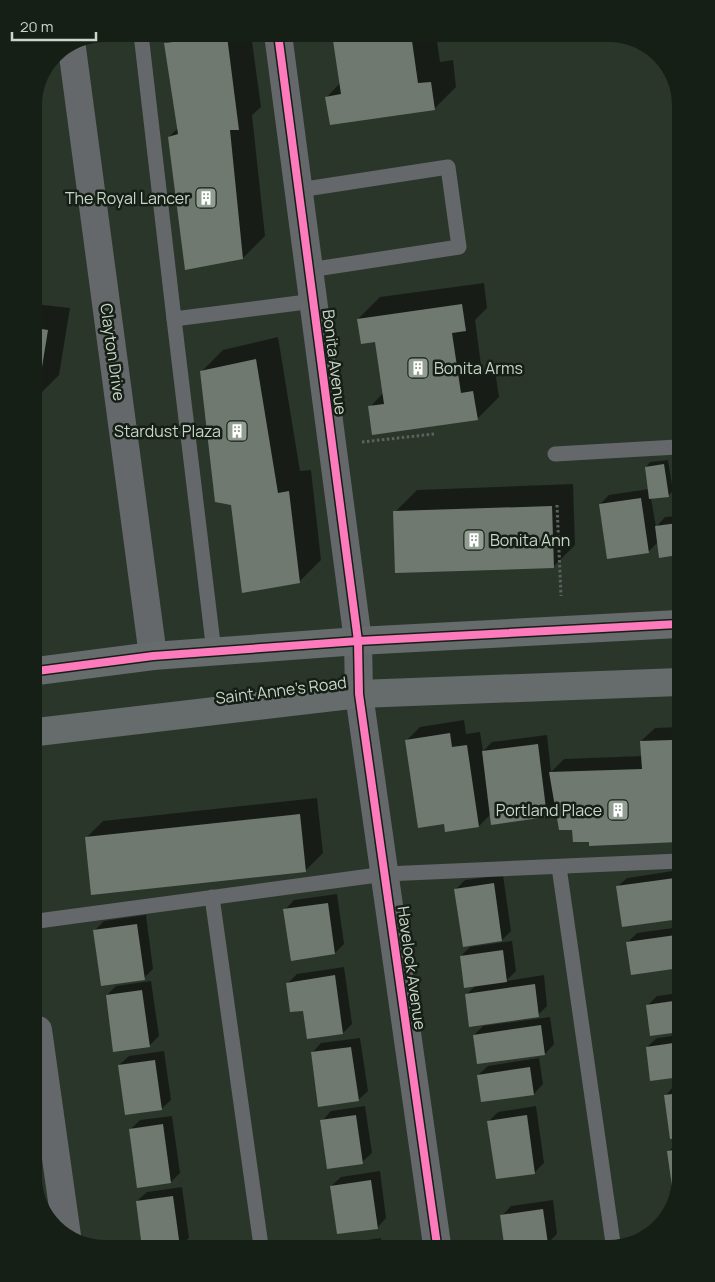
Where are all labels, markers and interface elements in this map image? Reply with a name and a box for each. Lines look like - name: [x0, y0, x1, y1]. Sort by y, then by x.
- scale bar: [12, 10, 96, 42]
- text: 20 m: [20, 16, 53, 37]
- building icon: The Royal Lancer: [194, 186, 218, 210]
- place label: The Royal Lancer: [65, 187, 190, 209]
- street label: Clayton Drive: [95, 302, 131, 402]
- street label: Bonita Avenue: [318, 308, 352, 416]
- building icon: Bonita Arms: [406, 356, 430, 380]
- place label: Bonita Arms: [434, 357, 523, 379]
- building icon: Stardust Plaza: [225, 419, 249, 443]
- place label: Stardust Plaza: [114, 420, 221, 442]
- building icon: Bonita Ann: [462, 528, 486, 552]
- place label: Bonita Ann: [490, 529, 570, 551]
- street label: Saint Anne's Road: [214, 671, 348, 709]
- building icon: Portland Place: [606, 798, 630, 822]
- place label: Portland Place: [496, 799, 602, 821]
- street label: Havelock Avenue: [392, 905, 432, 1031]

